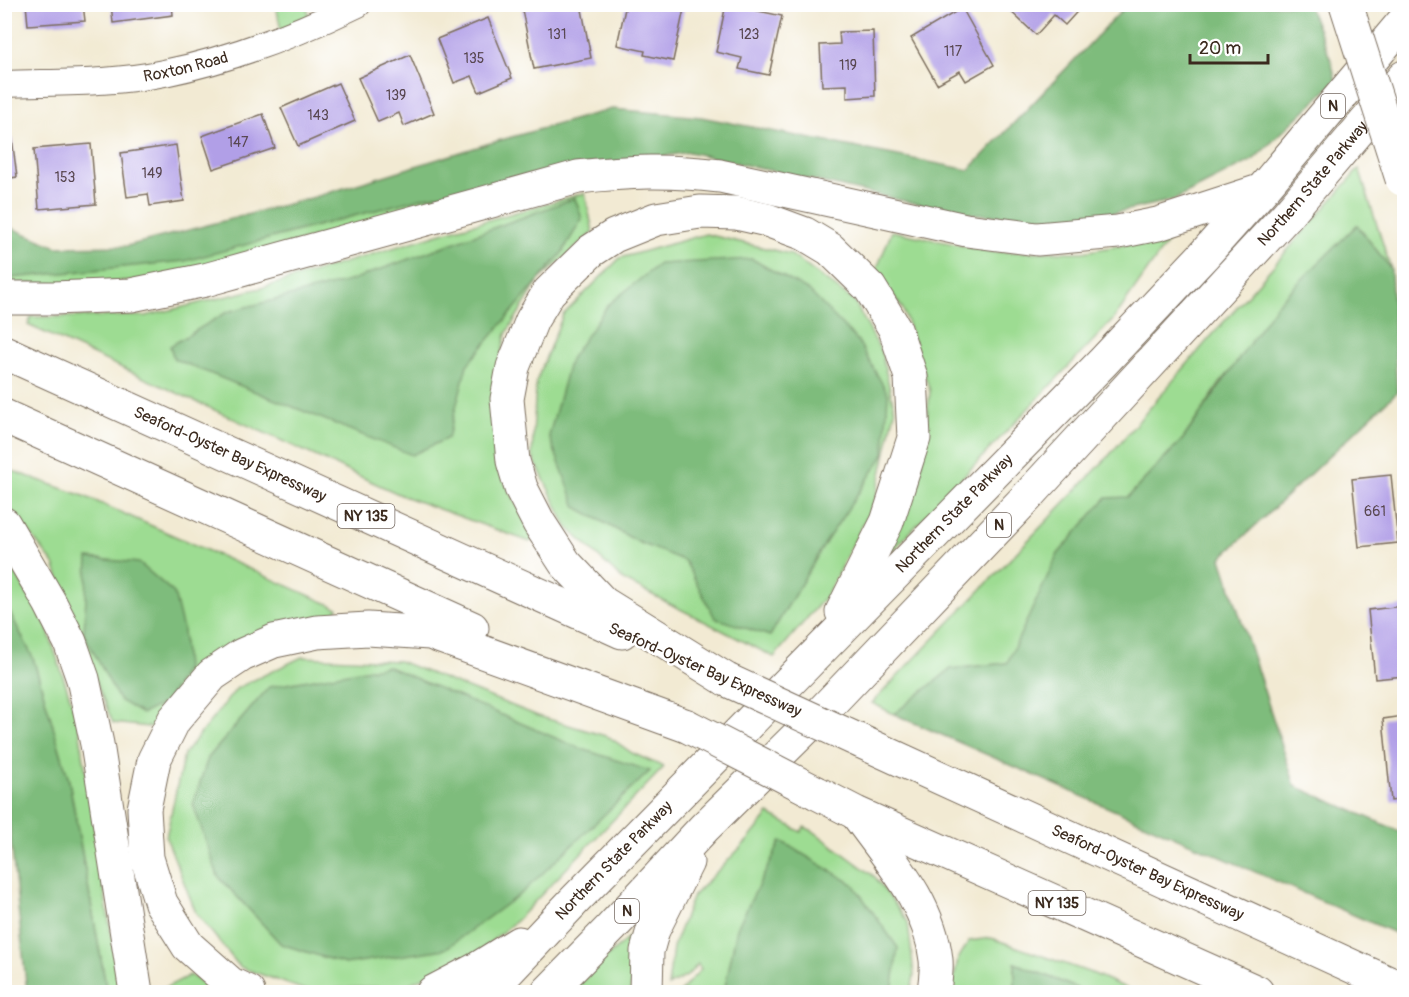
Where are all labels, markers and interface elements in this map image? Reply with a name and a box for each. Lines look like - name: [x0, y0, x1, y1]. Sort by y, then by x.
- house number: 131: [548, 26, 566, 43]
- house number: 123: [739, 26, 760, 43]
- scale bar: [1190, 27, 1268, 65]
- text: 20 m: [1199, 37, 1241, 60]
- house number: 117: [944, 43, 963, 60]
- street label: Roxton Road: [142, 47, 230, 87]
- house number: 135: [464, 50, 484, 67]
- house number: 119: [839, 57, 857, 74]
- house number: 139: [386, 87, 406, 104]
- road number: N: [1321, 94, 1345, 118]
- house number: 143: [307, 107, 329, 124]
- street label: Northern State Parkway: [1253, 117, 1372, 250]
- house number: 147: [228, 134, 249, 151]
- house number: 149: [142, 165, 162, 182]
- house number: 153: [55, 169, 76, 186]
- street label: Seaford-Oyster Bay Expressway: [130, 402, 329, 507]
- street label: Northern State Parkway: [890, 450, 1016, 576]
- house number: 661: [1364, 503, 1386, 520]
- road number: NY 135: [338, 504, 394, 528]
- road number: N: [987, 513, 1011, 537]
- street label: Seaford-Oyster Bay Expressway: [605, 618, 805, 722]
- street label: Northern State Parkway: [552, 797, 676, 925]
- street label: Seaford-Oyster Bay Expressway: [1048, 820, 1247, 925]
- road number: NY 135: [1028, 891, 1086, 915]
- road number: N: [615, 899, 639, 923]

